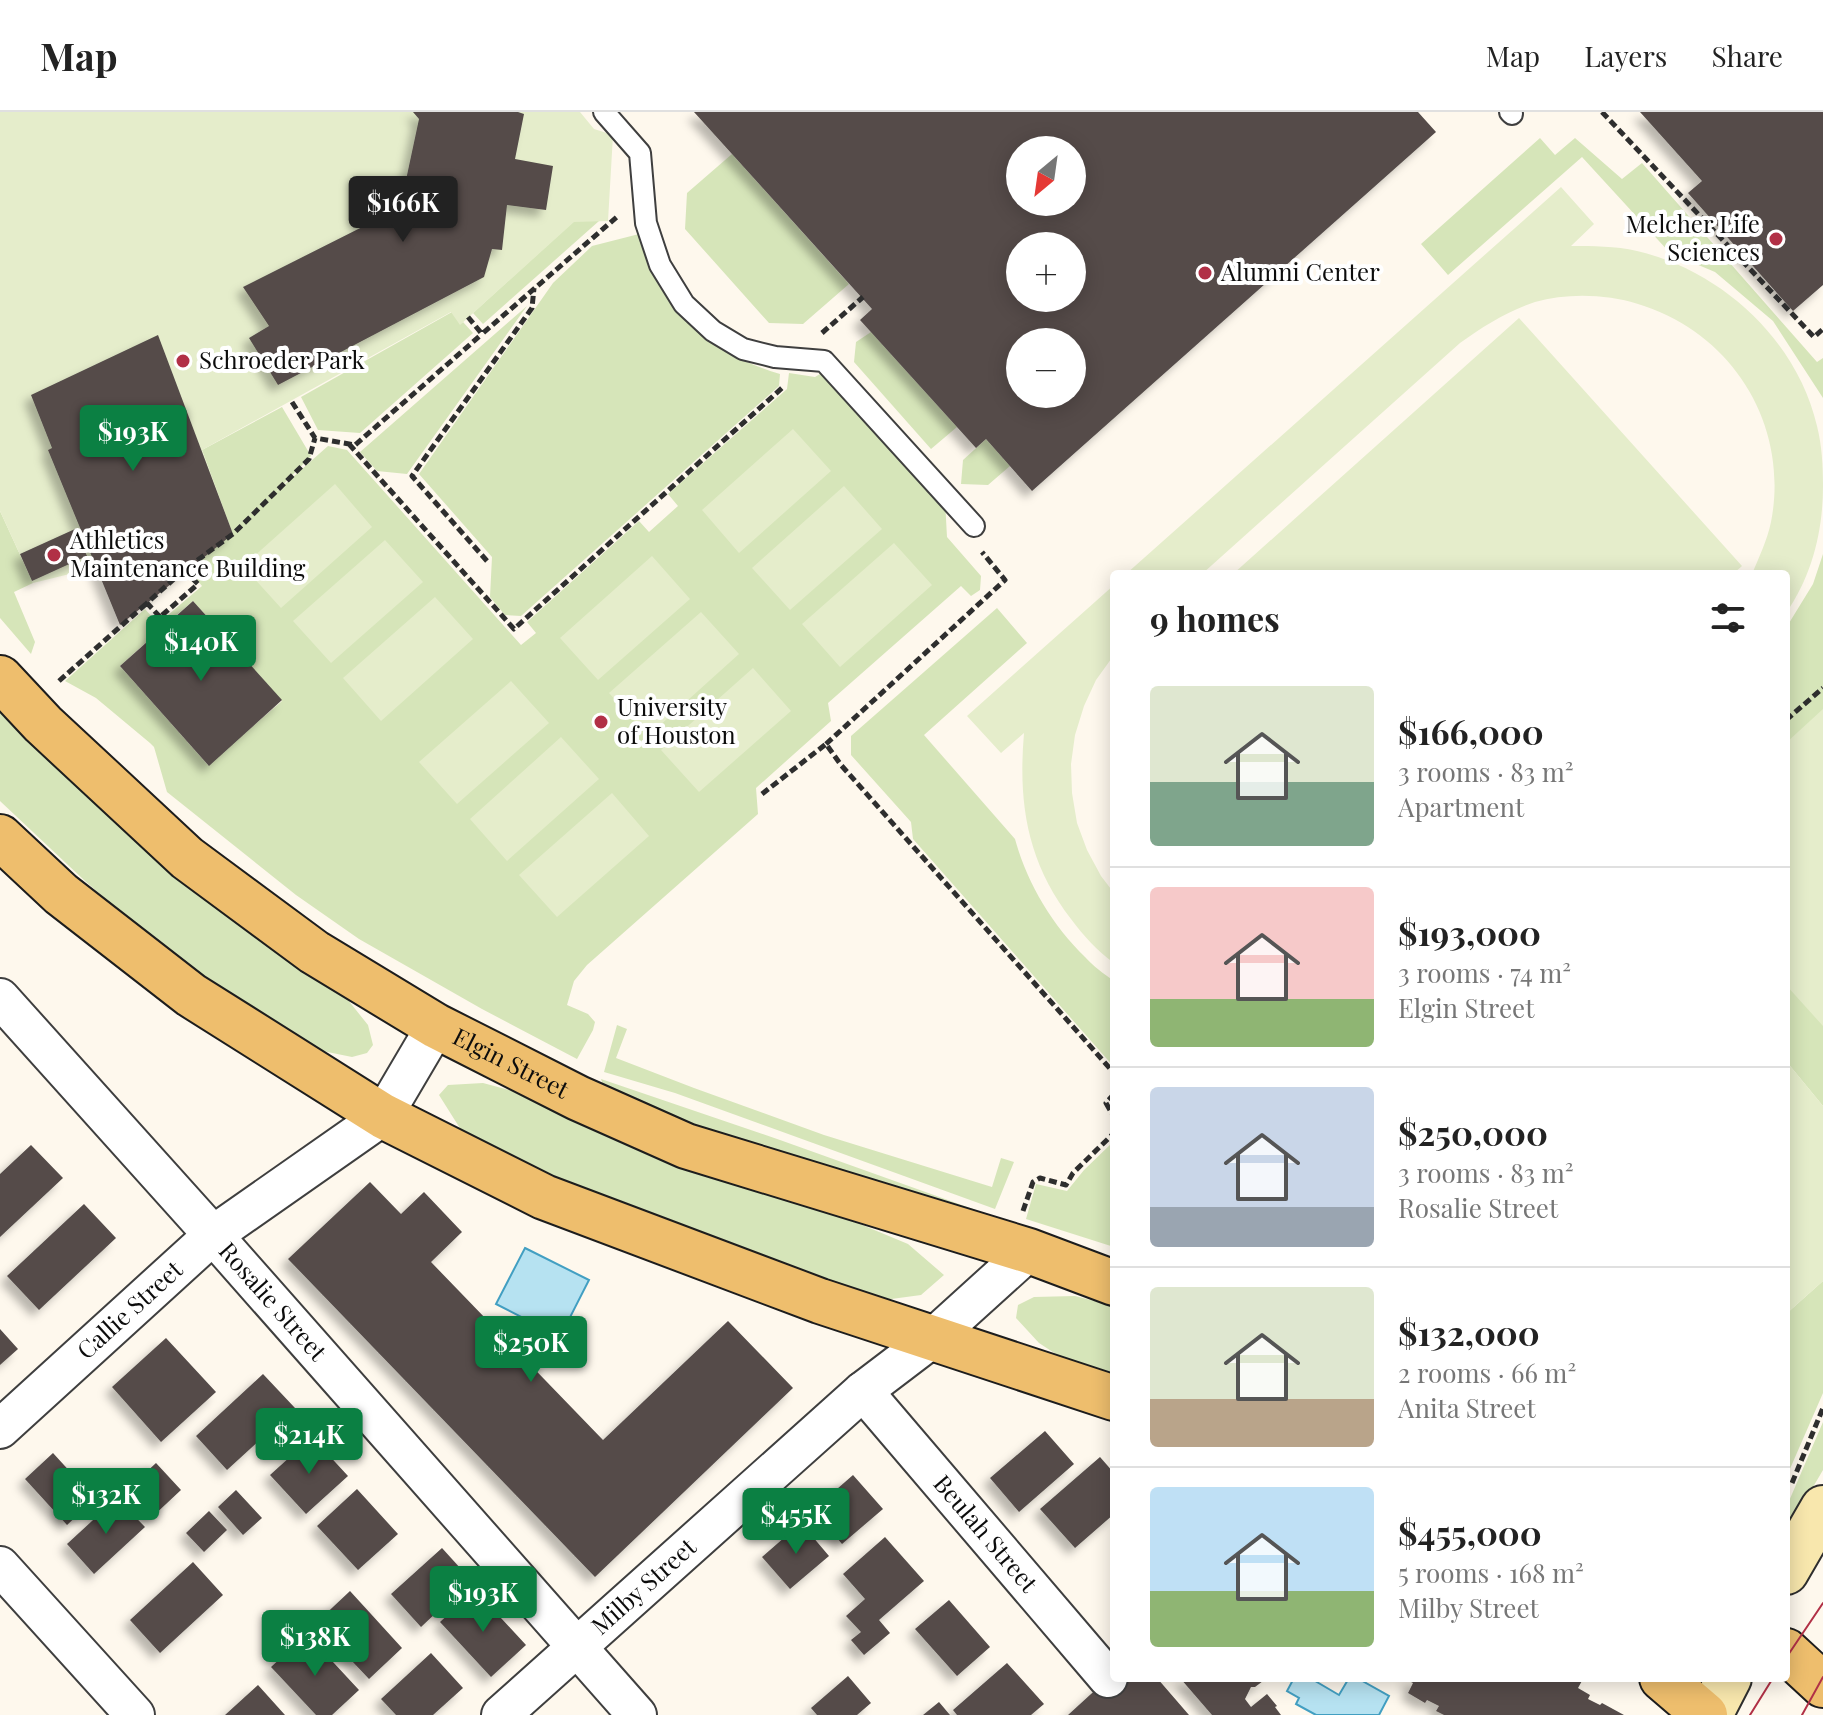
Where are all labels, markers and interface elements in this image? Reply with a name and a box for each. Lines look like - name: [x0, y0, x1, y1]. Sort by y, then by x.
- text: Map: [40, 30, 117, 81]
- text: Map: [1486, 37, 1540, 74]
- text: Layers: [1584, 37, 1667, 74]
- text: Share: [1711, 37, 1783, 74]
- north arrow: [1006, 136, 1086, 216]
- map controls: [1006, 136, 1086, 408]
- pin: $166K: [347, 176, 459, 244]
- text: $166K: [367, 184, 439, 219]
- place label: Melcher Life Sciences: [1626, 207, 1760, 267]
- marker: Melcher Life Sciences: [1767, 230, 1785, 248]
- button: +: [1006, 232, 1086, 312]
- place label: Alumni Center: [1220, 255, 1380, 287]
- marker: Alumni Center: [1196, 264, 1214, 282]
- button: −: [1006, 328, 1086, 408]
- place label: Schroeder Park: [199, 343, 365, 375]
- marker: Schroeder Park: [174, 352, 192, 370]
- pin: $193K: [77, 405, 189, 473]
- text: $193K: [98, 413, 168, 448]
- place label: Athletics Maintenance Building: [69, 523, 306, 583]
- marker: Athletics Maintenance Building: [45, 546, 63, 564]
- text: 9 homes: [1150, 595, 1280, 641]
- icon: filters: [1706, 596, 1750, 640]
- pin: $140K: [145, 615, 257, 683]
- text: $140K: [164, 623, 238, 658]
- place label: University of Houston: [617, 690, 736, 750]
- text: $166,000: [1398, 708, 1544, 754]
- marker: University of Houston: [592, 713, 610, 731]
- icon: home: [1214, 718, 1310, 814]
- text: 3 rooms · 83 m²: [1398, 754, 1574, 789]
- text: Apartment: [1398, 789, 1524, 824]
- text: $193,000: [1398, 909, 1541, 955]
- icon: home: [1214, 919, 1310, 1015]
- text: 3 rooms · 74 m²: [1398, 955, 1571, 990]
- text: Elgin Street: [1398, 990, 1534, 1025]
- street label: Elgin Street: [448, 1019, 575, 1105]
- text: $250,000: [1398, 1109, 1548, 1155]
- icon: home: [1214, 1119, 1310, 1215]
- text: 3 rooms · 83 m²: [1398, 1155, 1574, 1190]
- text: Rosalie Street: [1398, 1190, 1558, 1225]
- street label: Rosalie Street: [213, 1235, 335, 1367]
- street label: Callie Street: [69, 1252, 189, 1365]
- text: $132,000: [1398, 1309, 1540, 1355]
- pin: $250K: [475, 1316, 587, 1384]
- icon: home: [1214, 1319, 1310, 1415]
- text: $250K: [493, 1324, 569, 1359]
- text: 2 rooms · 66 m²: [1398, 1355, 1576, 1390]
- text: Anita Street: [1398, 1390, 1536, 1425]
- pin: $214K: [253, 1408, 365, 1476]
- text: $214K: [274, 1416, 344, 1451]
- street label: Beulah Street: [928, 1467, 1046, 1598]
- pin: $132K: [50, 1468, 162, 1536]
- text: $132K: [71, 1476, 141, 1511]
- pin: $455K: [740, 1488, 852, 1556]
- text: $455K: [760, 1496, 832, 1531]
- text: $455,000: [1398, 1509, 1542, 1555]
- icon: home: [1214, 1519, 1310, 1615]
- street label: Milby Street: [584, 1530, 702, 1641]
- text: 5 rooms · 168 m²: [1398, 1555, 1584, 1590]
- pin: $193K: [427, 1566, 539, 1634]
- text: $193K: [448, 1574, 518, 1609]
- text: Milby Street: [1398, 1590, 1539, 1625]
- pin: $138K: [259, 1610, 371, 1678]
- text: $138K: [280, 1618, 350, 1653]

